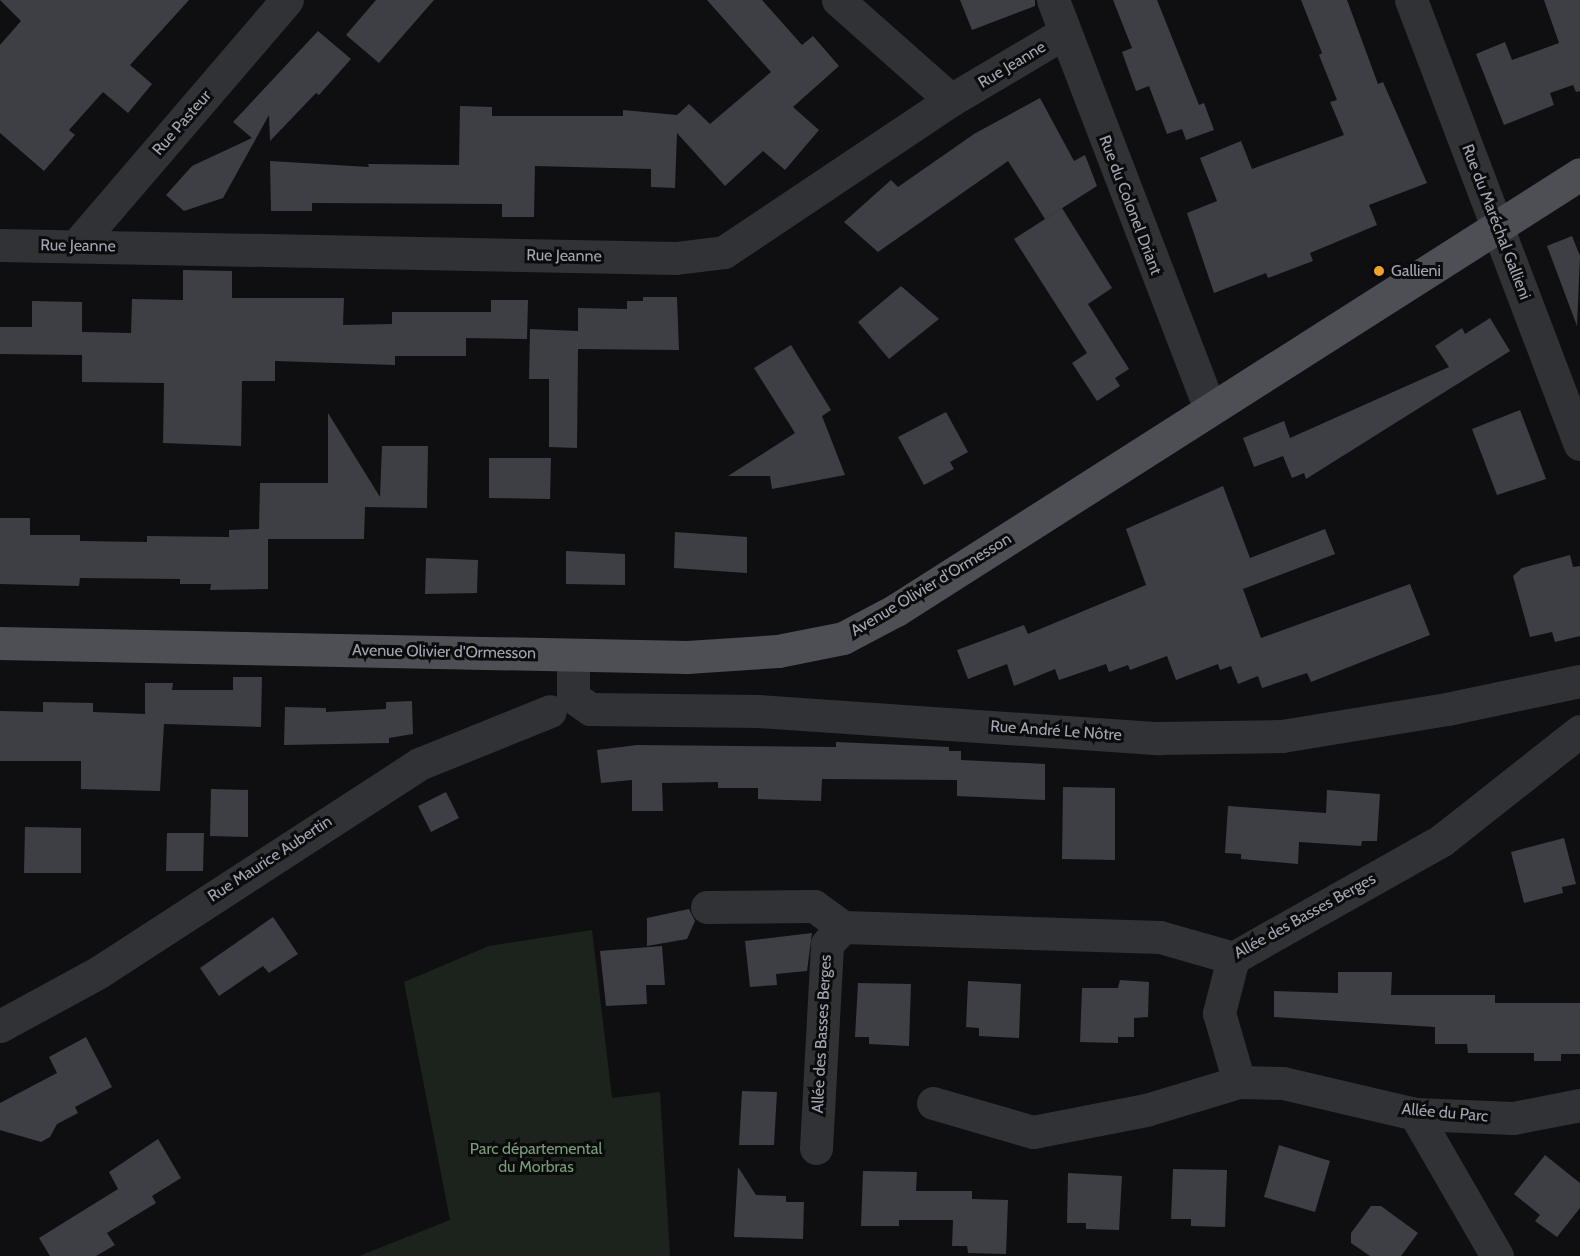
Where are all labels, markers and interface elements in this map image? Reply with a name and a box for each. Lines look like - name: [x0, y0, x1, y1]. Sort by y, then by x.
- street label: Rue Jeanne: [975, 37, 1049, 93]
- street label: Rue Pasteur: [149, 87, 215, 159]
- street label: Rue du Colonel Driant: [1095, 133, 1165, 277]
- street label: Rue du Maréchal Gallieni: [1457, 142, 1535, 302]
- street label: Rue Jeanne: [40, 236, 116, 256]
- street label: Rue Jeanne: [526, 246, 602, 266]
- place label: Gallieni: [1391, 261, 1441, 281]
- marker: Gallieni: [1372, 264, 1386, 278]
- street label: Avenue Olivier d'Ormesson: [847, 529, 1015, 641]
- street label: Avenue Olivier d'Ormesson: [352, 641, 536, 663]
- street label: Rue André Le Nôtre: [990, 717, 1122, 745]
- street label: Rue Maurice Aubertin: [204, 812, 336, 906]
- street label: Allée des Basses Berges: [1231, 869, 1379, 963]
- street label: Allée des Basses Berges: [808, 954, 836, 1114]
- street label: Allée du Parc: [1401, 1100, 1489, 1126]
- park label: Parc départemental du Morbras: [470, 1139, 602, 1177]

